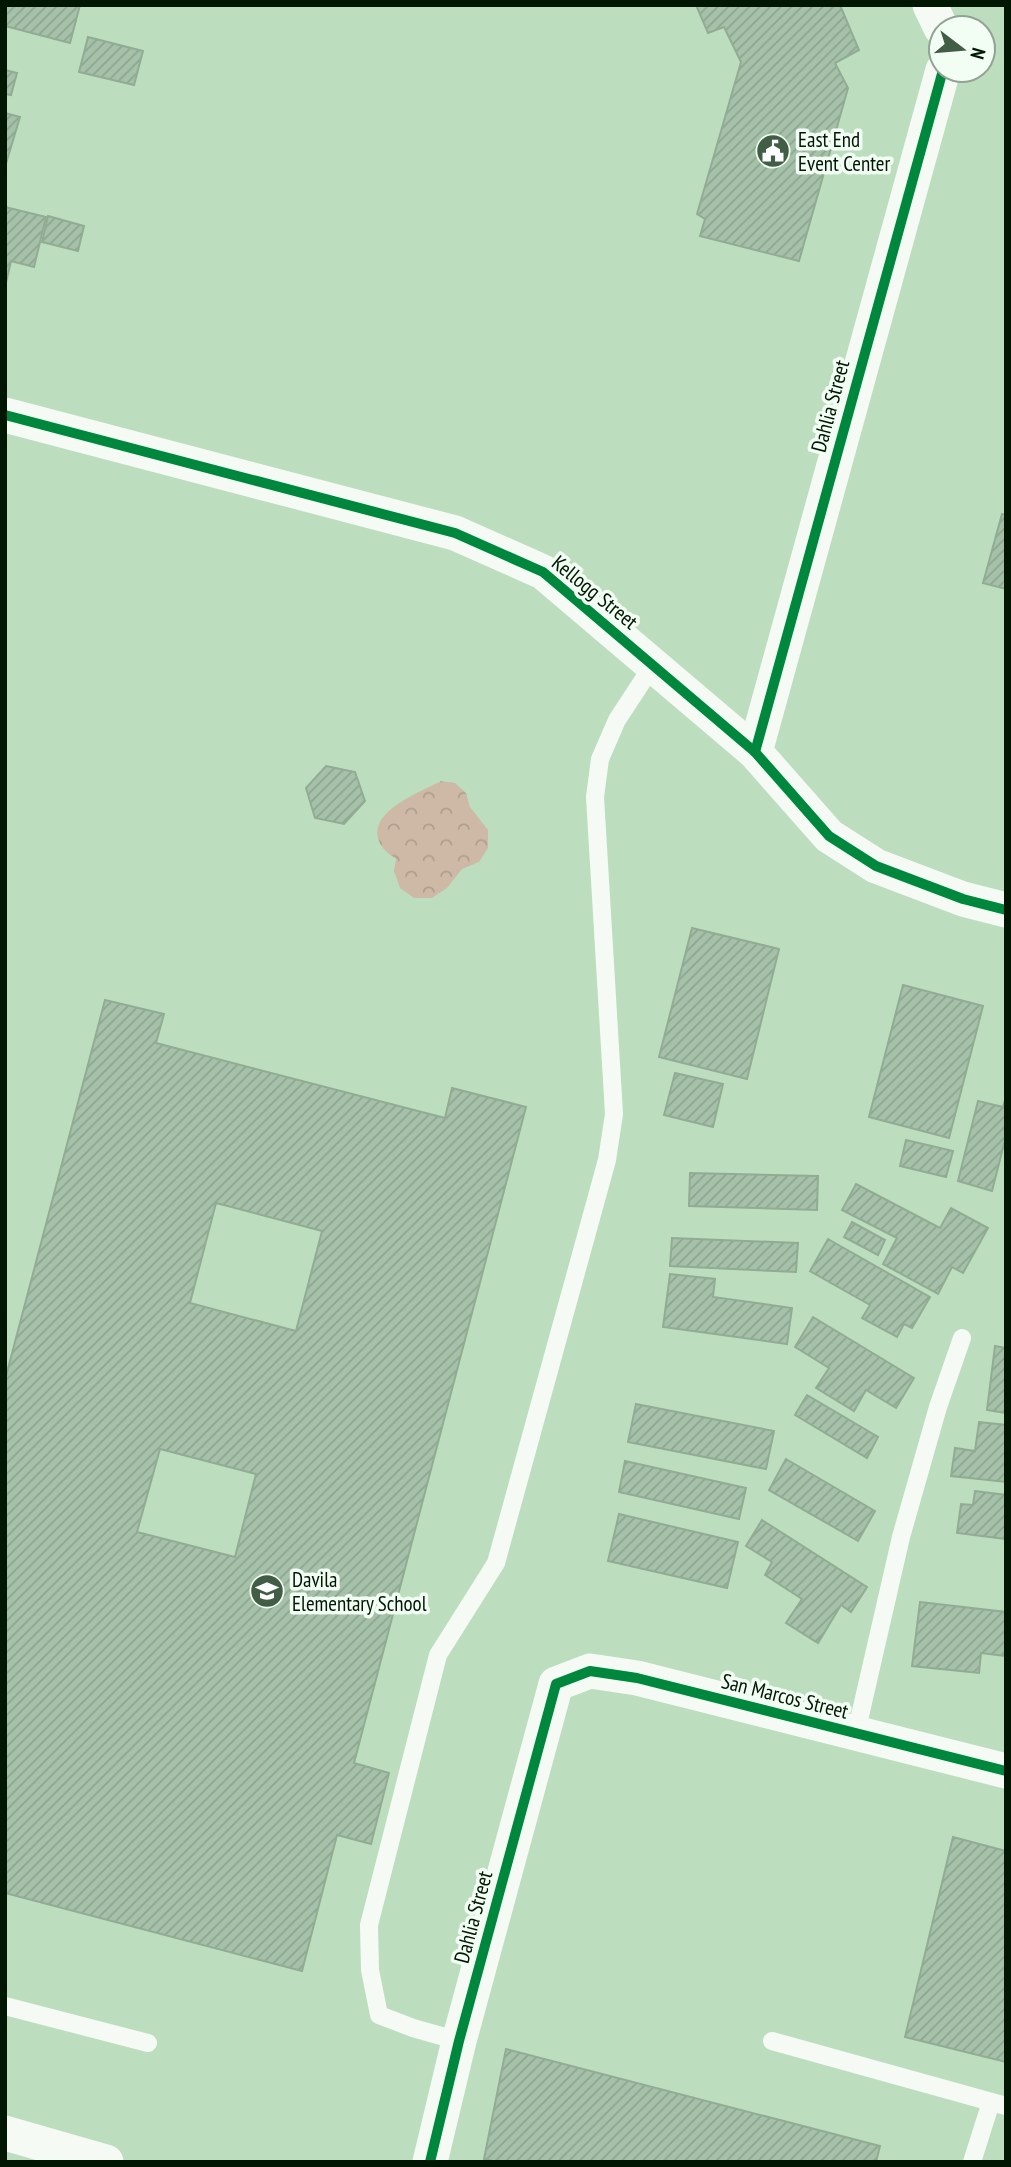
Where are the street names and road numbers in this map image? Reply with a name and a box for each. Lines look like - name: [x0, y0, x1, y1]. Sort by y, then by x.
- street label: Dahlia Street: [805, 357, 855, 455]
- street label: Kellogg Street: [546, 549, 644, 635]
- street label: San Marcos Street: [719, 1667, 851, 1725]
- street label: Dahlia Street: [448, 1868, 498, 1966]

